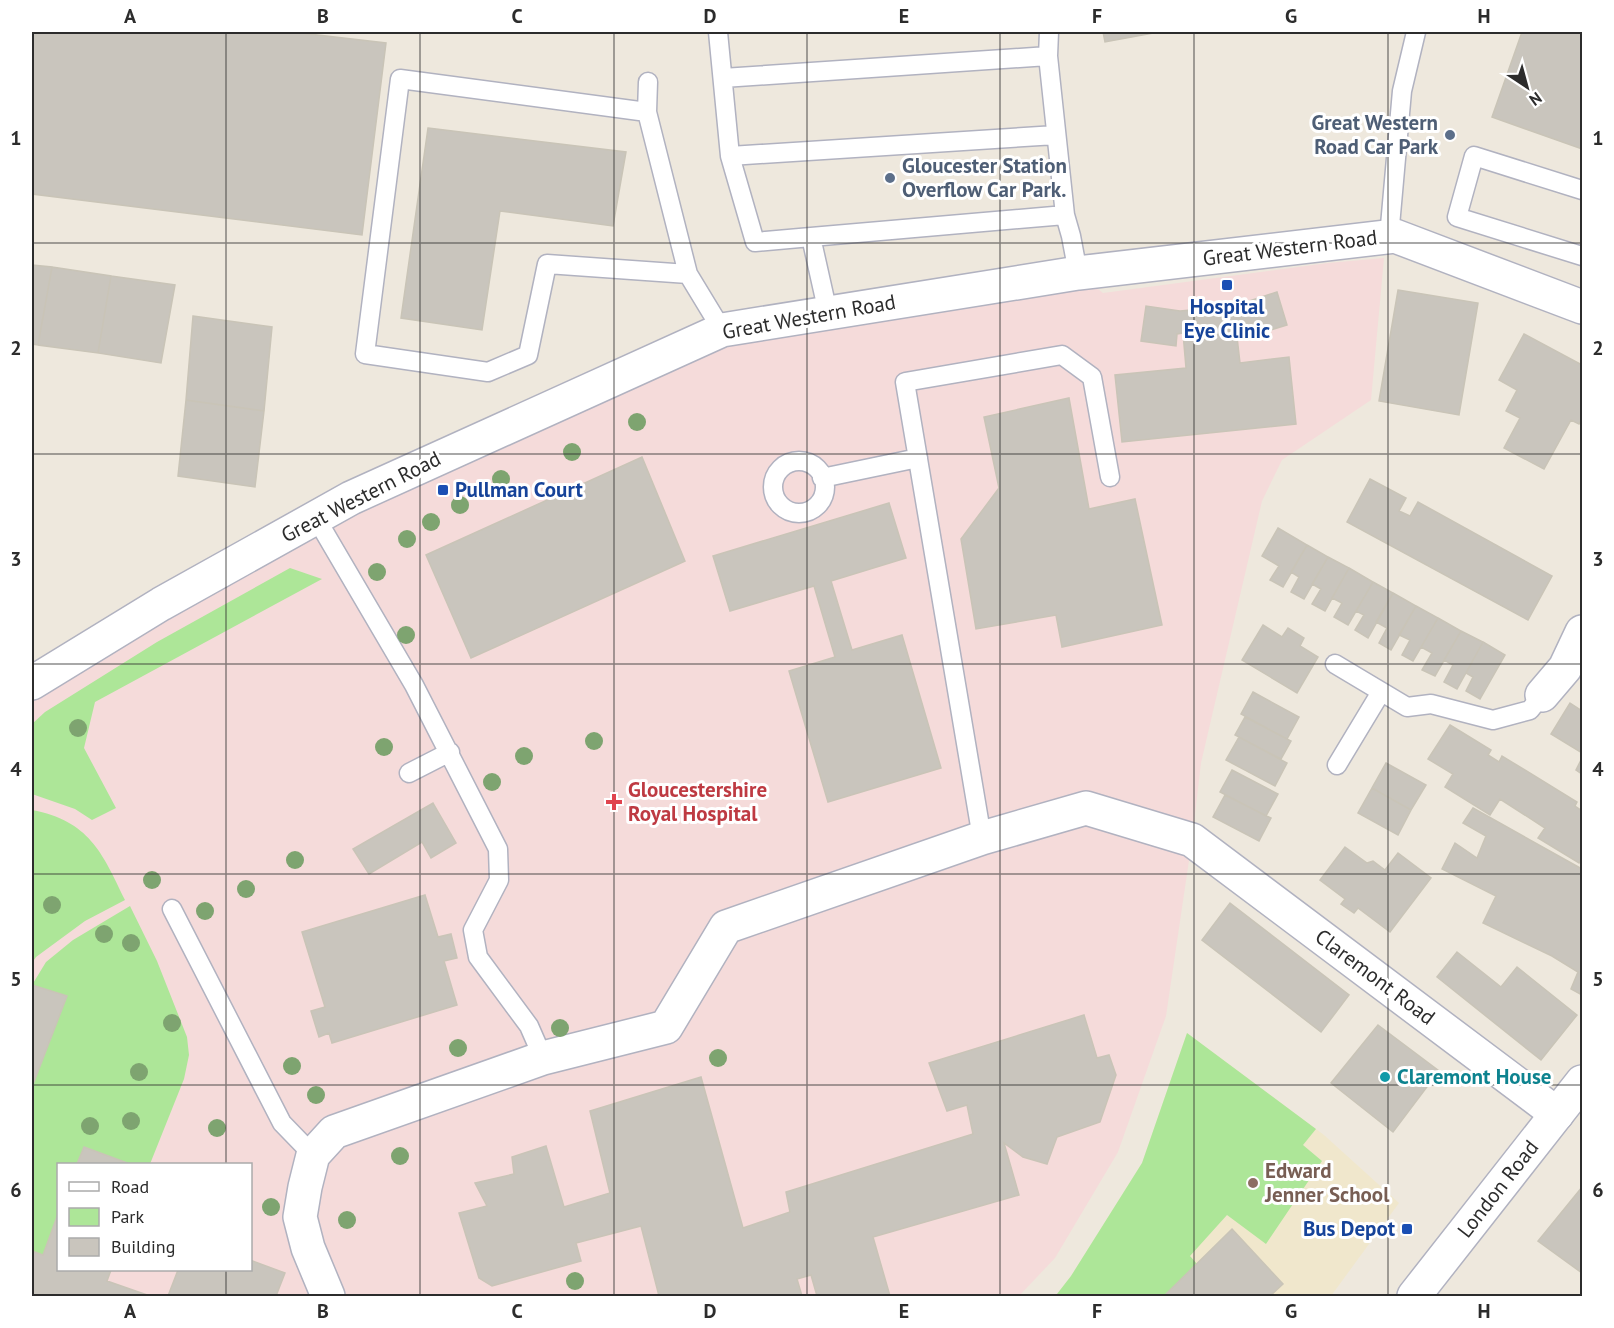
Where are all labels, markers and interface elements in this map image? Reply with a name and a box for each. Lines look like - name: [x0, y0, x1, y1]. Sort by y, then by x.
- text: A: [124, 3, 137, 29]
- text: B: [317, 3, 329, 29]
- text: C: [511, 3, 523, 29]
- text: D: [704, 3, 717, 29]
- text: E: [899, 3, 909, 29]
- text: F: [1092, 3, 1102, 29]
- text: G: [1285, 3, 1297, 29]
- text: H: [1477, 3, 1491, 29]
- north arrow: [1497, 57, 1557, 117]
- text: N: [1526, 88, 1546, 110]
- place label: Great Western Road Car Park: [1311, 109, 1439, 160]
- text: 1: [10, 125, 22, 151]
- text: 1: [1592, 125, 1604, 151]
- marker: Great Western Road Car Park: [1443, 128, 1457, 142]
- place label: Gloucester Station Overflow Car Park.: [902, 152, 1067, 203]
- marker: Gloucester Station Overflow Car Park.: [883, 171, 897, 185]
- street label: Great Western Road: [1201, 223, 1379, 272]
- marker: Hospital Eye Clinic: [1220, 278, 1234, 292]
- street label: Great Western Road: [720, 288, 898, 345]
- place label: Hospital Eye Clinic: [1184, 293, 1270, 344]
- text: 2: [10, 335, 22, 361]
- text: 2: [1592, 335, 1604, 361]
- street label: Great Western Road: [276, 445, 445, 548]
- place label: Pullman Court: [455, 476, 583, 503]
- marker: Pullman Court: [436, 483, 450, 497]
- text: 3: [10, 546, 22, 572]
- text: 3: [1592, 546, 1604, 572]
- text: 4: [10, 756, 22, 782]
- text: 4: [1592, 756, 1604, 782]
- place label: Gloucestershire Royal Hospital: [628, 776, 767, 827]
- marker: Gloucestershire Royal Hospital: [605, 793, 623, 811]
- street label: Claremont Road: [1310, 923, 1441, 1031]
- text: 5: [10, 966, 22, 992]
- text: 5: [1592, 966, 1604, 992]
- place label: Claremont House: [1397, 1063, 1551, 1090]
- marker: Claremont House: [1378, 1070, 1392, 1084]
- street label: London Road: [1451, 1134, 1544, 1243]
- place label: Edward Jenner School: [1264, 1157, 1390, 1208]
- legend: [57, 1163, 252, 1271]
- text: Road: [111, 1175, 149, 1198]
- marker: Edward Jenner School: [1246, 1176, 1260, 1190]
- text: 6: [10, 1177, 22, 1203]
- text: 6: [1592, 1177, 1604, 1203]
- text: Park: [111, 1205, 144, 1228]
- place label: Bus Depot: [1303, 1215, 1396, 1242]
- marker: Bus Depot: [1400, 1222, 1414, 1236]
- text: Building: [111, 1235, 175, 1258]
- text: A: [124, 1298, 137, 1324]
- text: B: [317, 1298, 329, 1324]
- text: C: [511, 1298, 523, 1324]
- text: D: [704, 1298, 717, 1324]
- text: E: [899, 1298, 909, 1324]
- text: F: [1092, 1298, 1102, 1324]
- text: G: [1285, 1298, 1297, 1324]
- text: H: [1477, 1298, 1491, 1324]

